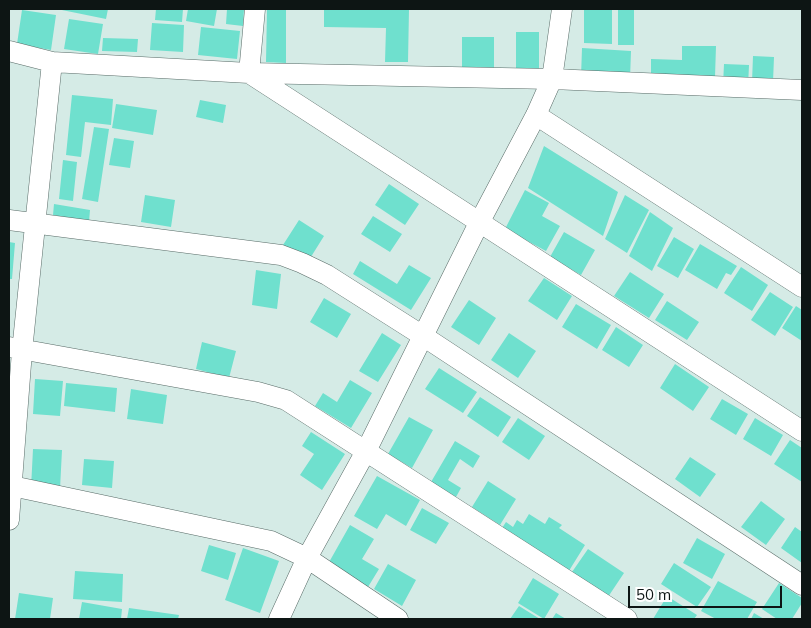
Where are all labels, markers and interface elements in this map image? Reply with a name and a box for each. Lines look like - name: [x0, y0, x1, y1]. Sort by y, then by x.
- scale bar: [631, 576, 785, 608]
- text: 50 m: [636, 585, 671, 604]

